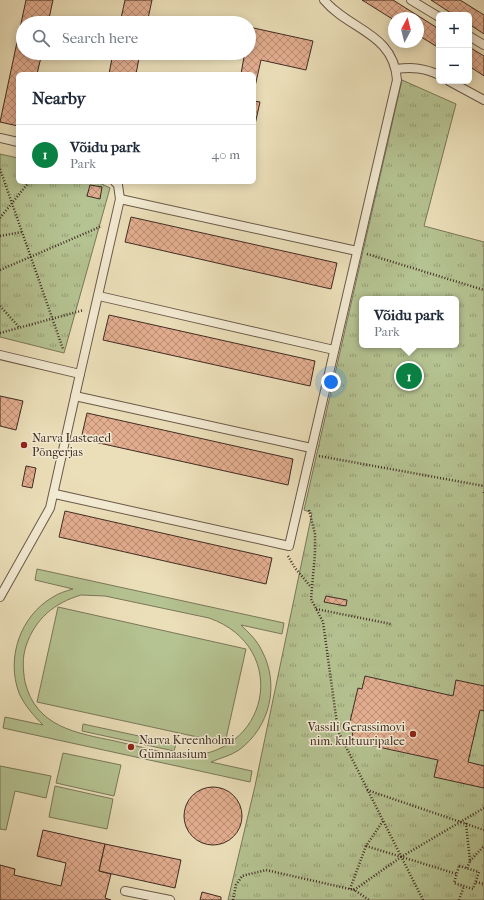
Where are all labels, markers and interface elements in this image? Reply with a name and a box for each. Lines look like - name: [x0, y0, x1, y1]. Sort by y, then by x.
- north arrow: [388, 12, 424, 48]
- map controls: [436, 12, 472, 84]
- button: +: [436, 12, 472, 48]
- search box: [16, 16, 256, 60]
- icon: search: [30, 27, 52, 49]
- text: Search here: [62, 29, 138, 47]
- button: −: [436, 48, 472, 84]
- text: Nearby: [32, 88, 86, 108]
- text: Võidu park: [70, 138, 140, 156]
- text: 1: [43, 147, 47, 162]
- text: 40 m: [212, 147, 240, 162]
- text: Park: [70, 156, 96, 171]
- popup: [359, 296, 459, 348]
- text: Võidu park: [374, 306, 444, 324]
- text: Park: [374, 324, 400, 339]
- pin: 1: [396, 361, 422, 391]
- your location: [321, 372, 341, 392]
- place label: Narva Lasteaed Põngerjas: [32, 431, 111, 459]
- marker: Narva Lasteaed Põngerjas: [19, 440, 29, 450]
- place label: Vassili Gerassimovi nim. kultuuripalee: [307, 720, 405, 748]
- marker: Vassili Gerassimovi nim. kultuuripalee: [408, 729, 418, 739]
- place label: Narva Kreenholmi Gümnaasium: [139, 733, 235, 761]
- marker: Narva Kreenholmi Gümnaasium: [126, 742, 136, 752]

